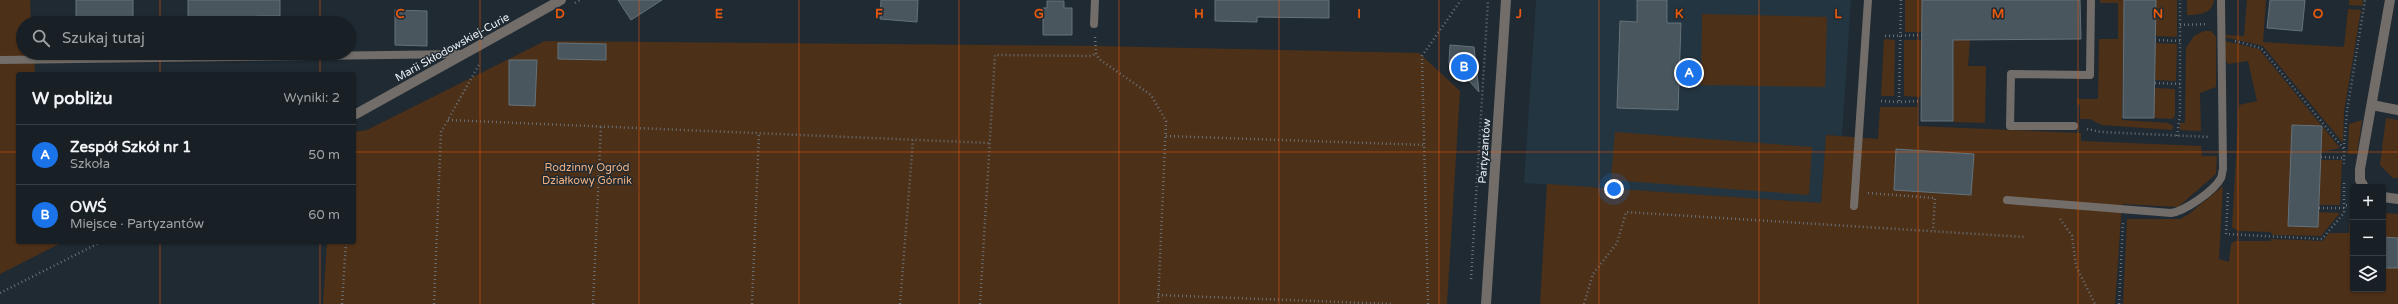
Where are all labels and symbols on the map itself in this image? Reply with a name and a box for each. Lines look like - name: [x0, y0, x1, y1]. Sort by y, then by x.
- text: D: [555, 6, 565, 22]
- text: E: [715, 6, 723, 22]
- text: F: [875, 6, 883, 22]
- text: G: [1034, 6, 1044, 22]
- text: H: [1194, 6, 1204, 22]
- text: I: [1357, 6, 1361, 22]
- text: J: [1515, 6, 1522, 22]
- text: K: [1675, 6, 1684, 22]
- text: L: [1834, 6, 1842, 22]
- text: M: [1992, 6, 2004, 22]
- text: N: [2153, 6, 2163, 22]
- text: O: [2313, 6, 2324, 22]
- street label: Marii Skłodowskiej-Curie: [392, 10, 512, 84]
- pin: B: [1451, 52, 1477, 82]
- pin: A: [1676, 58, 1702, 88]
- street label: Partyzantów: [1476, 118, 1493, 184]
- park label: Rodzinny Ogród Działkowy Górnik: [542, 161, 632, 187]
- your location: [1604, 179, 1624, 199]

